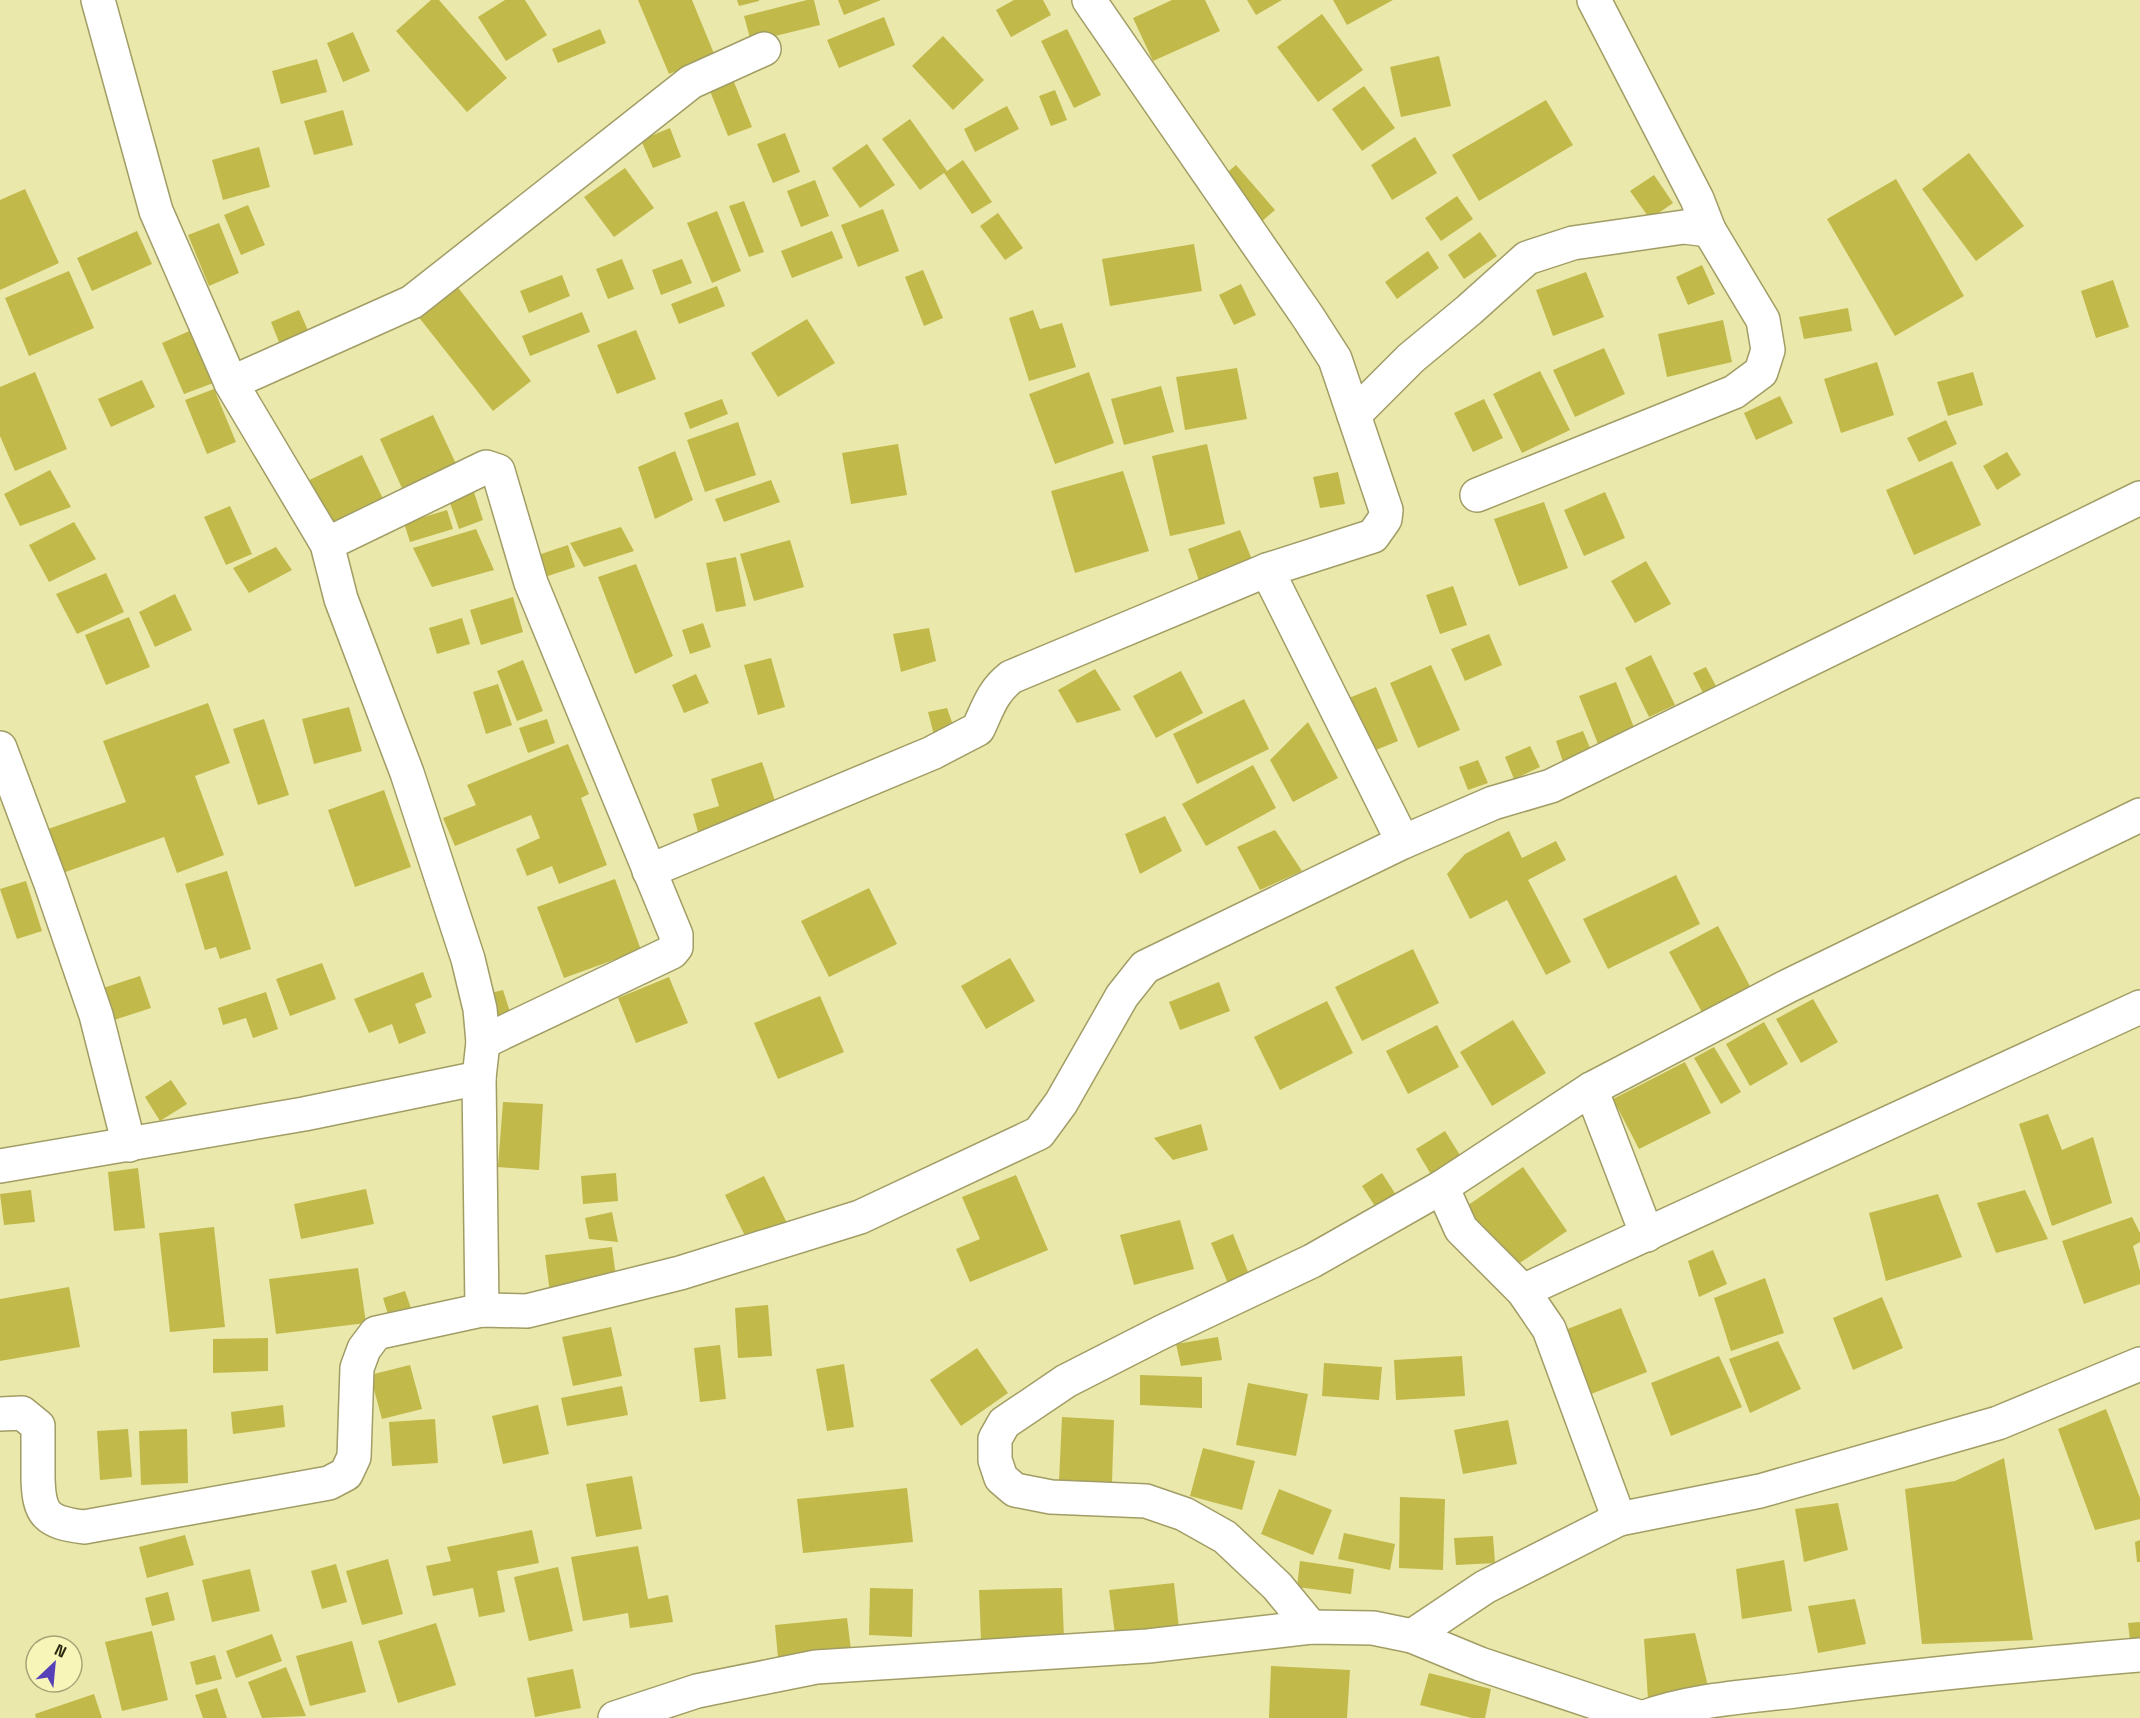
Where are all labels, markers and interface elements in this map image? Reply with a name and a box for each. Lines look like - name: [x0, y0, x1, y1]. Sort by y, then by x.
- north arrow: [24, 1634, 84, 1694]
- text: N: [51, 1639, 70, 1663]

